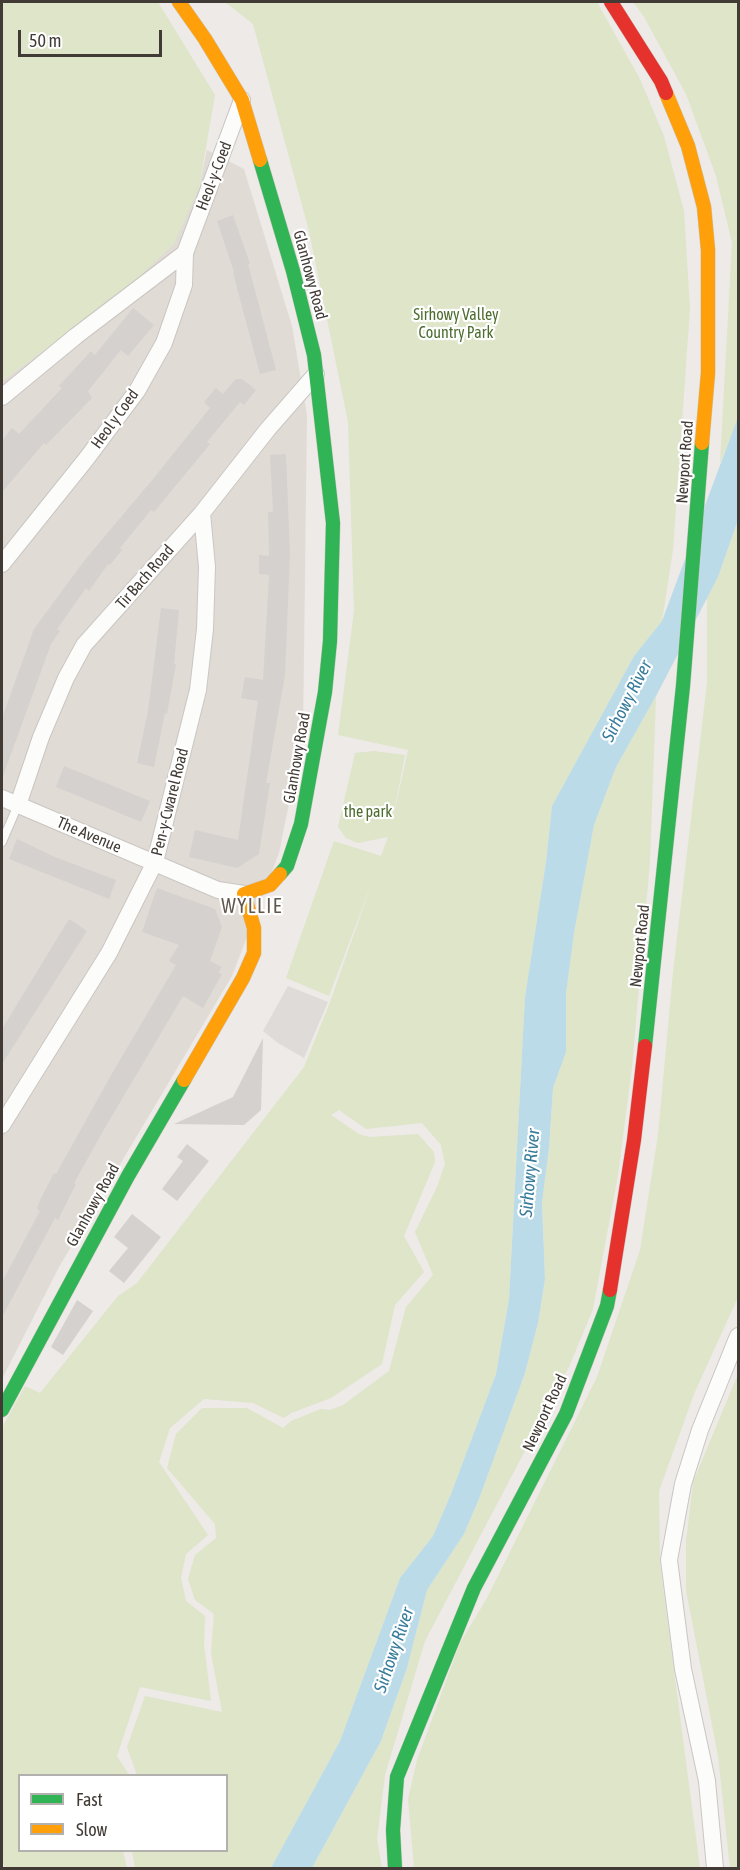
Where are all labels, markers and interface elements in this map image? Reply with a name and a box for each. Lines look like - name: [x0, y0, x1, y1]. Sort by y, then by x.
- scale bar: [21, 18, 165, 56]
- text: 50 m: [29, 30, 61, 51]
- street label: Heol-y-Coed: [192, 139, 236, 213]
- street label: Glanhowy Road: [289, 228, 331, 322]
- park label: Sirhowy Valley Country Park: [413, 305, 499, 343]
- street label: Heol y Coed: [87, 386, 143, 452]
- street label: Newport Road: [673, 420, 697, 504]
- street label: Tir Bach Road: [112, 541, 178, 613]
- water label: Sirhowy River: [597, 657, 657, 745]
- street label: Glanhowy Road: [280, 711, 314, 805]
- street label: Pen-y-Cwarel Road: [147, 746, 193, 858]
- park label: the park: [344, 802, 392, 822]
- street label: The Avenue: [54, 813, 124, 857]
- district label: WYLLIE: [221, 895, 283, 919]
- street label: Newport Road: [626, 904, 654, 988]
- water label: Sirhowy River: [515, 1128, 545, 1218]
- street label: Glanhowy Road: [62, 1160, 124, 1250]
- street label: Newport Road: [519, 1371, 571, 1455]
- water label: Sirhowy River: [369, 1605, 419, 1695]
- legend: [18, 1774, 228, 1852]
- text: Fast: [76, 1789, 103, 1810]
- text: Slow: [76, 1819, 107, 1840]

